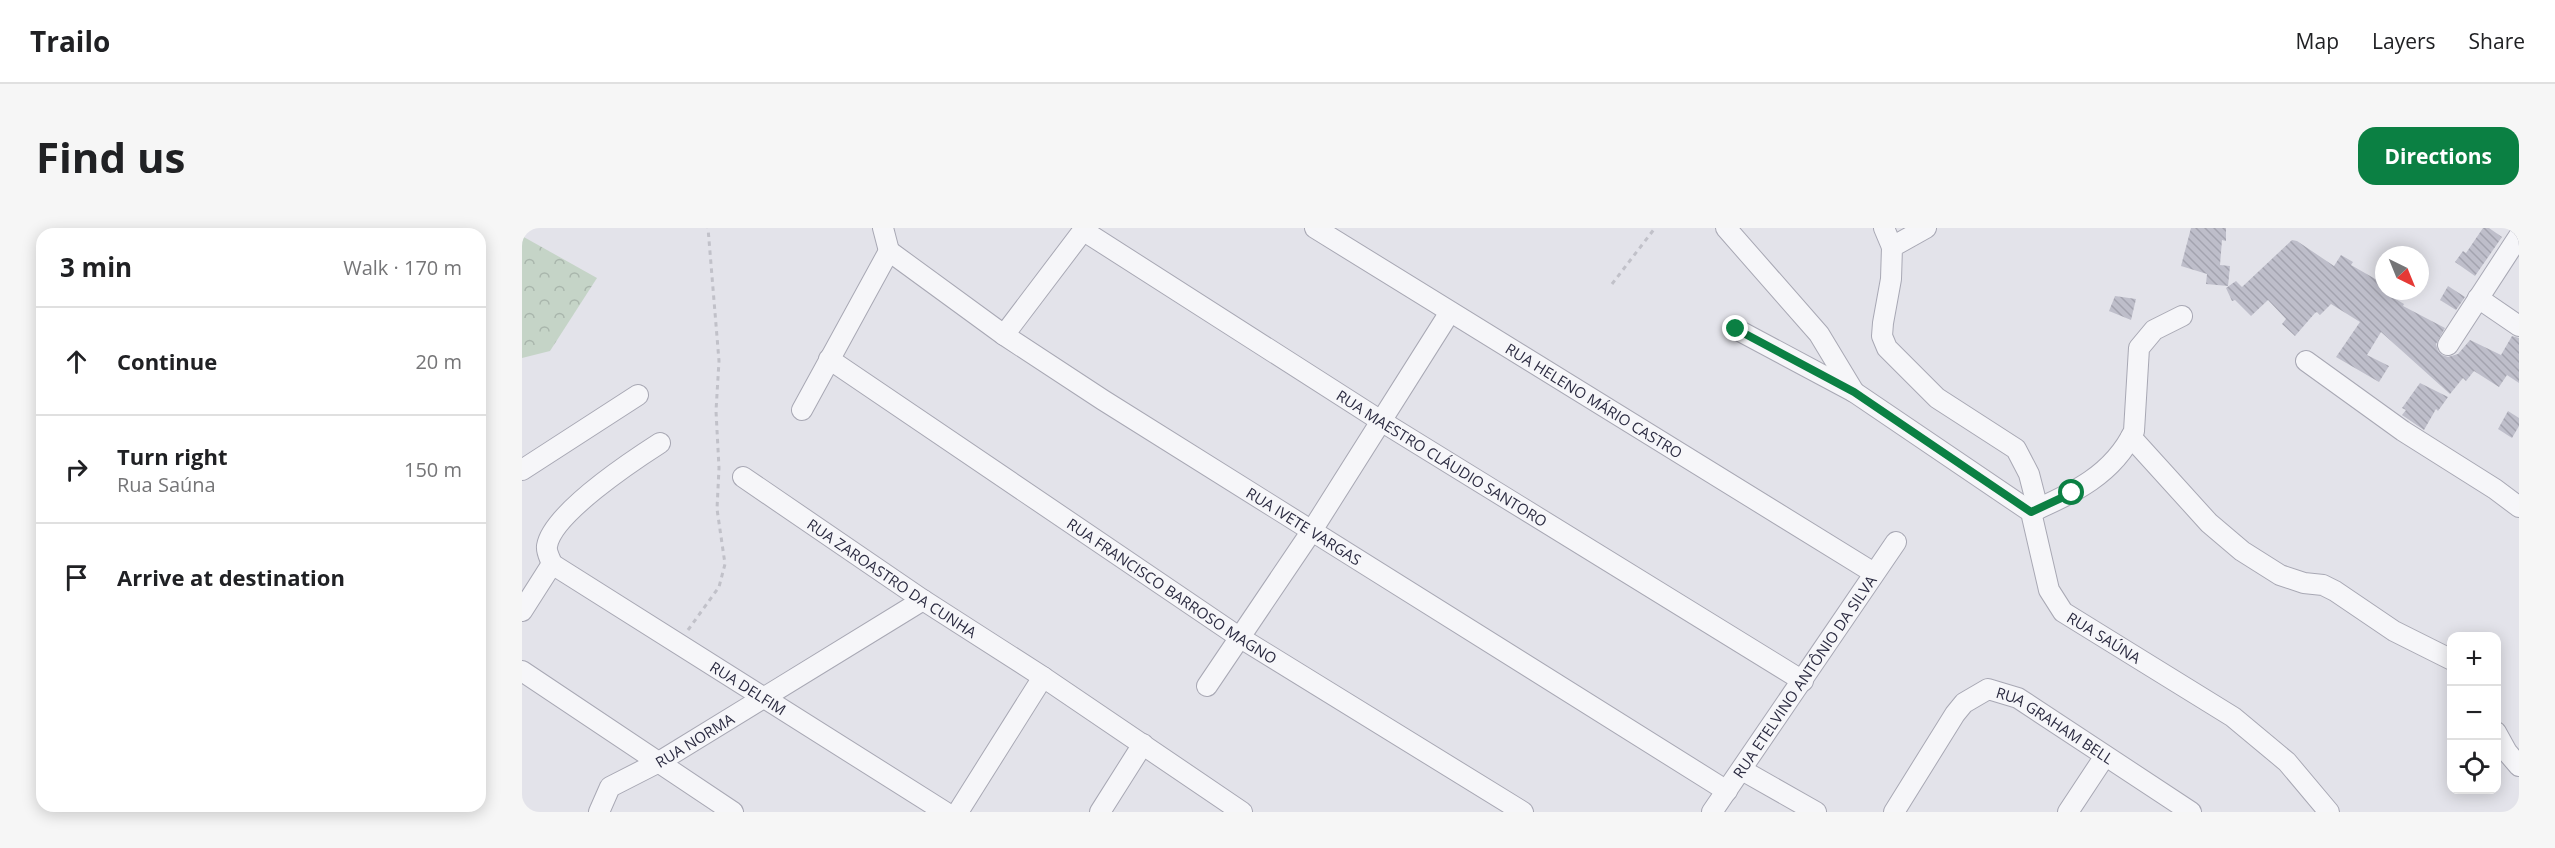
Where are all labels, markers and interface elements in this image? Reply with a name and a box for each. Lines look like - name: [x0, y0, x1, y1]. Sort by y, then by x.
- text: Trailo: [30, 22, 110, 60]
- text: Map: [2296, 27, 2339, 55]
- text: Layers: [2372, 27, 2436, 55]
- text: Share: [2469, 27, 2525, 55]
- button: Directions: [2358, 127, 2519, 185]
- text: Find us: [36, 128, 185, 185]
- north arrow: [2375, 246, 2429, 300]
- text: 3 min: [60, 249, 132, 285]
- text: Walk · 170 m: [343, 254, 462, 281]
- route end: [1722, 315, 1748, 341]
- street label: RUA HELENO MÁRIO CASTRO: [1502, 338, 1686, 462]
- icon: ahead: [60, 345, 93, 378]
- text: Continue: [117, 346, 217, 376]
- text: 20 m: [415, 348, 462, 375]
- street label: RUA MAESTRO CLÁUDIO SANTORO: [1333, 385, 1551, 531]
- text: Turn right: [117, 441, 228, 471]
- icon: right: [60, 453, 93, 486]
- text: 150 m: [404, 456, 462, 483]
- text: Rua Saúna: [117, 471, 216, 498]
- route start: [2058, 479, 2084, 505]
- street label: RUA IVETE VARGAS: [1243, 482, 1365, 569]
- street label: RUA FRANCISCO BARROSO MAGNO: [1063, 513, 1281, 668]
- street label: RUA ZAROASTRO DA CUNHA: [803, 514, 981, 642]
- icon: arrive: [60, 561, 93, 594]
- text: Arrive at destination: [117, 562, 345, 592]
- street label: RUA ETELVINO ANTÔNIO DA SILVA: [1728, 571, 1881, 782]
- street label: RUA SAÚNA: [2063, 607, 2145, 668]
- map controls: [2447, 632, 2501, 794]
- button: +: [2447, 632, 2501, 686]
- street label: RUA DELFIM: [706, 656, 790, 719]
- street label: RUA GRAHAM BELL: [1994, 682, 2118, 768]
- button: −: [2447, 686, 2501, 740]
- street label: RUA NORMA: [651, 708, 738, 772]
- button: locate: [2447, 740, 2501, 794]

